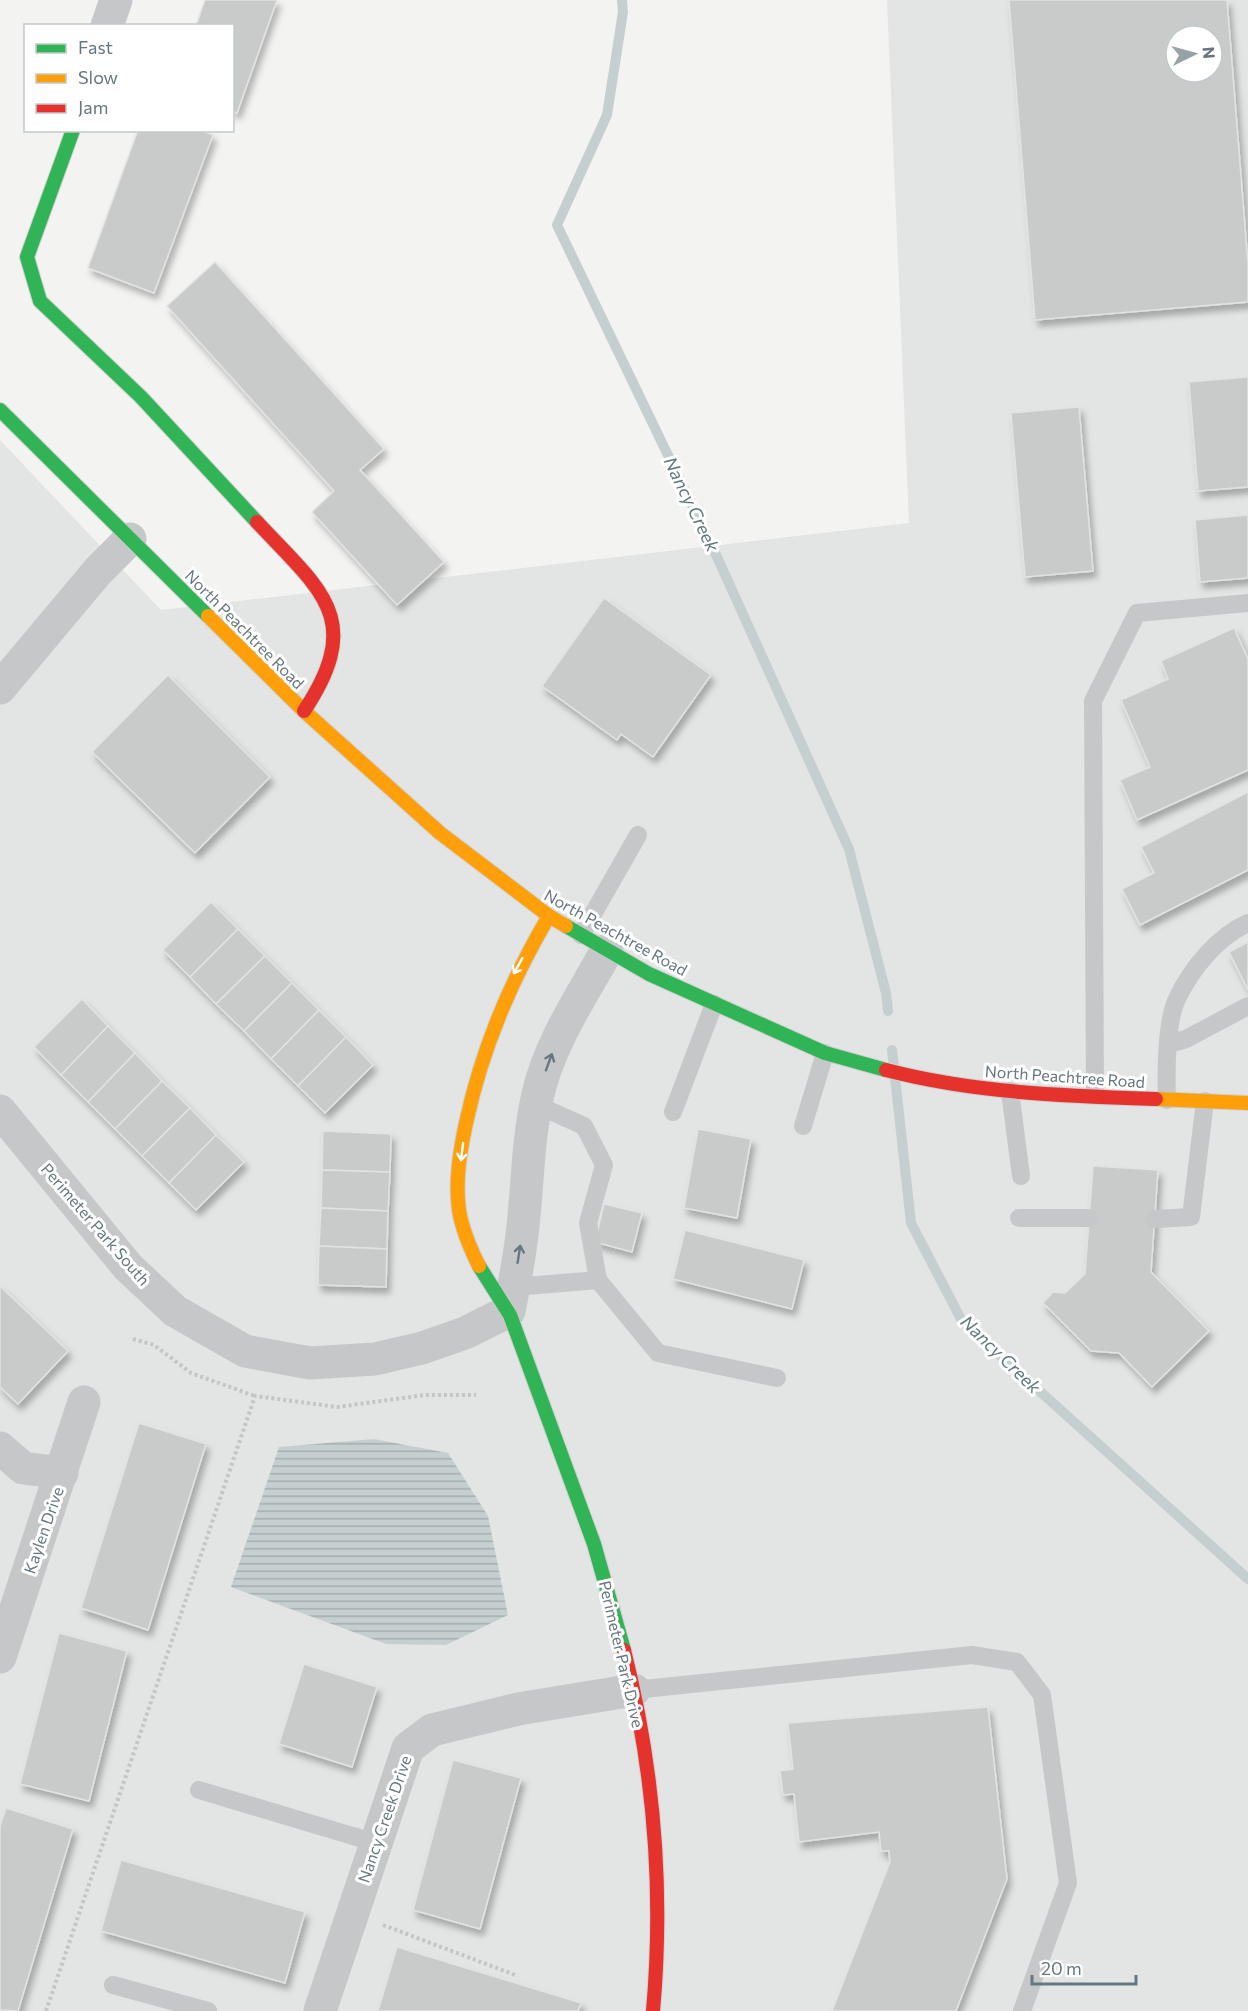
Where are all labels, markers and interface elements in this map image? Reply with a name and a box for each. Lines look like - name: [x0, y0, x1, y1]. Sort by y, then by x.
- legend: [24, 24, 234, 132]
- north arrow: [1164, 24, 1224, 84]
- text: Fast: [78, 36, 113, 58]
- text: N: [1199, 46, 1219, 59]
- text: Slow: [78, 66, 118, 88]
- text: Jam: [78, 96, 108, 118]
- water label: Nancy Creek: [660, 453, 725, 556]
- street label: North Peachtree Road: [182, 566, 308, 692]
- street label: North Peachtree Road: [541, 885, 691, 979]
- one-way arrow: [512, 957, 523, 975]
- one-way arrow: [544, 1053, 555, 1072]
- street label: North Peachtree Road: [984, 1061, 1146, 1091]
- one-way arrow: [456, 1141, 467, 1161]
- street label: Perimeter Park South: [38, 1159, 154, 1289]
- one-way arrow: [514, 1244, 525, 1264]
- water label: Nancy Creek: [956, 1310, 1047, 1399]
- street label: Kaylen Drive: [19, 1484, 67, 1576]
- street label: Perimeter Park Drive: [596, 1579, 648, 1729]
- street label: Nancy Creek Drive: [353, 1753, 415, 1885]
- scale bar: [1032, 1948, 1136, 1986]
- text: 20 m: [1041, 1957, 1082, 1979]

